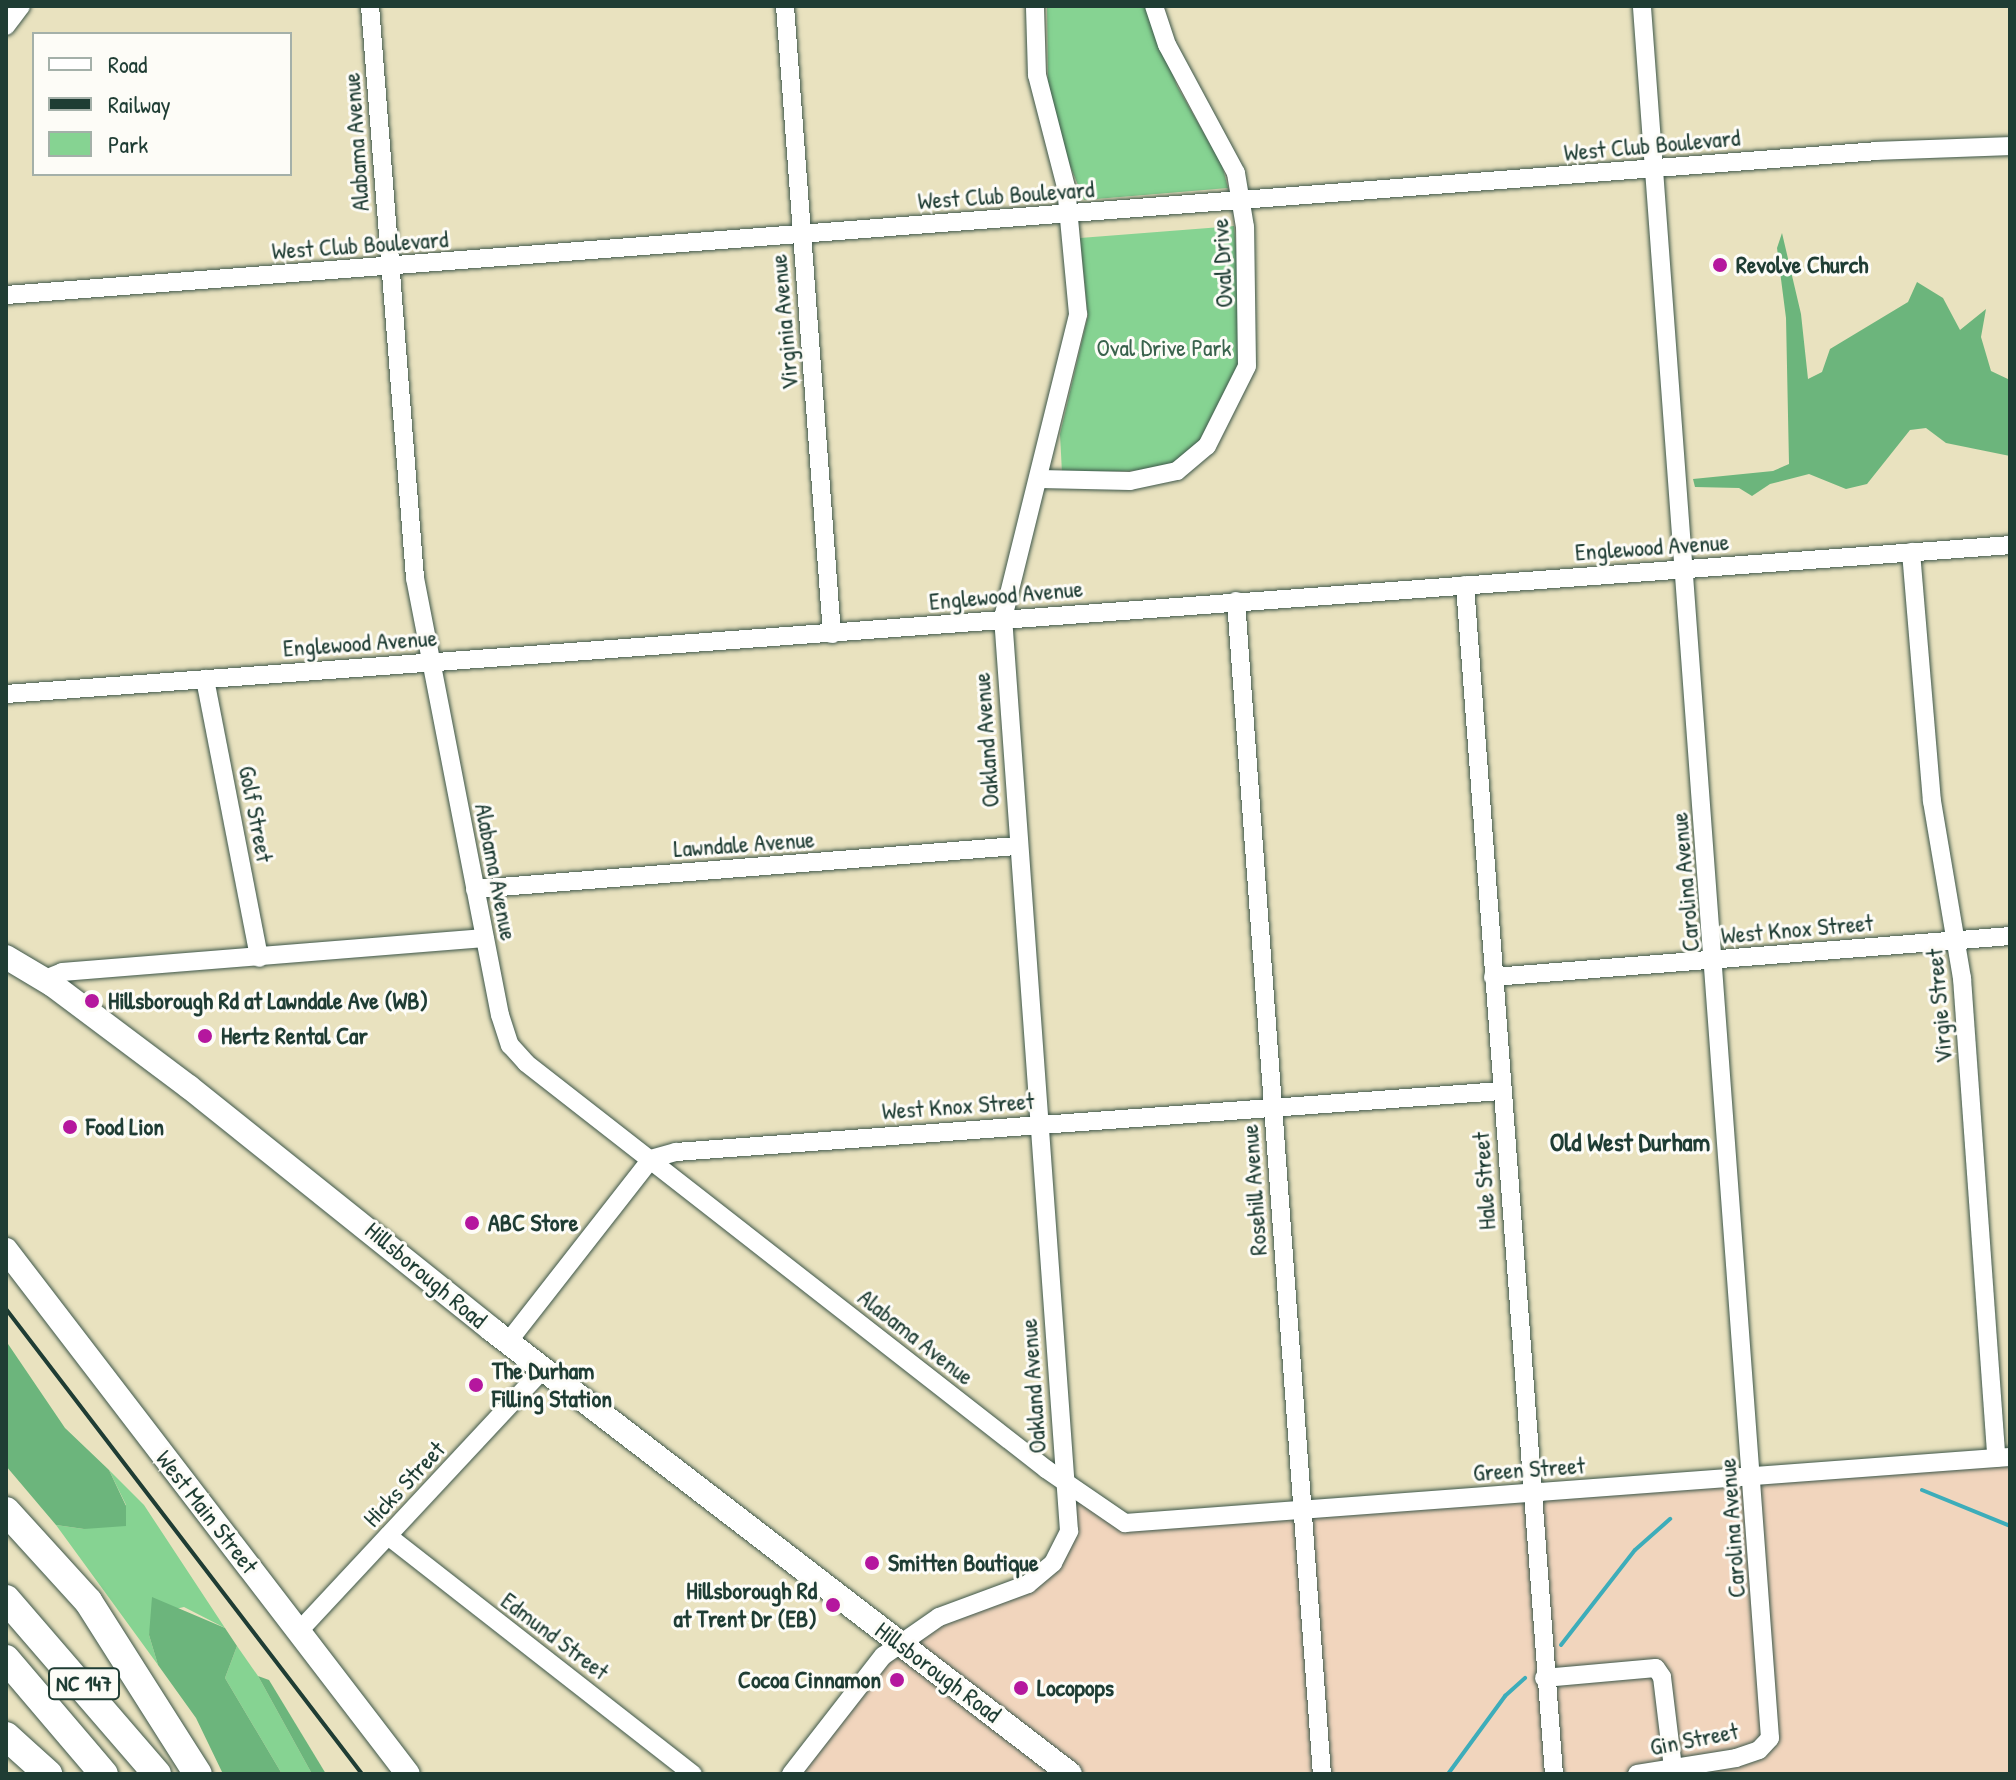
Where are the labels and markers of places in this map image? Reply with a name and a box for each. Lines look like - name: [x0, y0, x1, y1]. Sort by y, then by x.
- place label: Revolve Church: [1736, 251, 1868, 279]
- marker: Revolve Church: [1711, 256, 1729, 274]
- place label: Hillsborough Rd at Lawndale Ave (WB): [108, 987, 428, 1015]
- marker: Hillsborough Rd at Lawndale Ave (WB): [83, 992, 101, 1010]
- place label: Hertz Rental Car: [221, 1022, 368, 1050]
- marker: Hertz Rental Car: [196, 1027, 214, 1045]
- place label: Food Lion: [86, 1113, 164, 1141]
- marker: Food Lion: [61, 1118, 79, 1136]
- place label: ABC Store: [488, 1209, 578, 1237]
- marker: ABC Store: [463, 1214, 481, 1232]
- place label: The Durham Filling Station: [492, 1357, 612, 1413]
- marker: The Durham Filling Station: [467, 1376, 485, 1394]
- place label: Smitten Boutique: [888, 1549, 1038, 1577]
- marker: Smitten Boutique: [863, 1554, 881, 1572]
- place label: Hillsborough Rd at Trent Dr (EB): [673, 1577, 817, 1633]
- marker: Hillsborough Rd at Trent Dr (EB): [824, 1596, 842, 1614]
- place label: Cocoa Cinnamon: [738, 1666, 881, 1694]
- marker: Cocoa Cinnamon: [888, 1671, 906, 1689]
- place label: Locopops: [1037, 1674, 1114, 1702]
- marker: Locopops: [1012, 1679, 1030, 1697]

